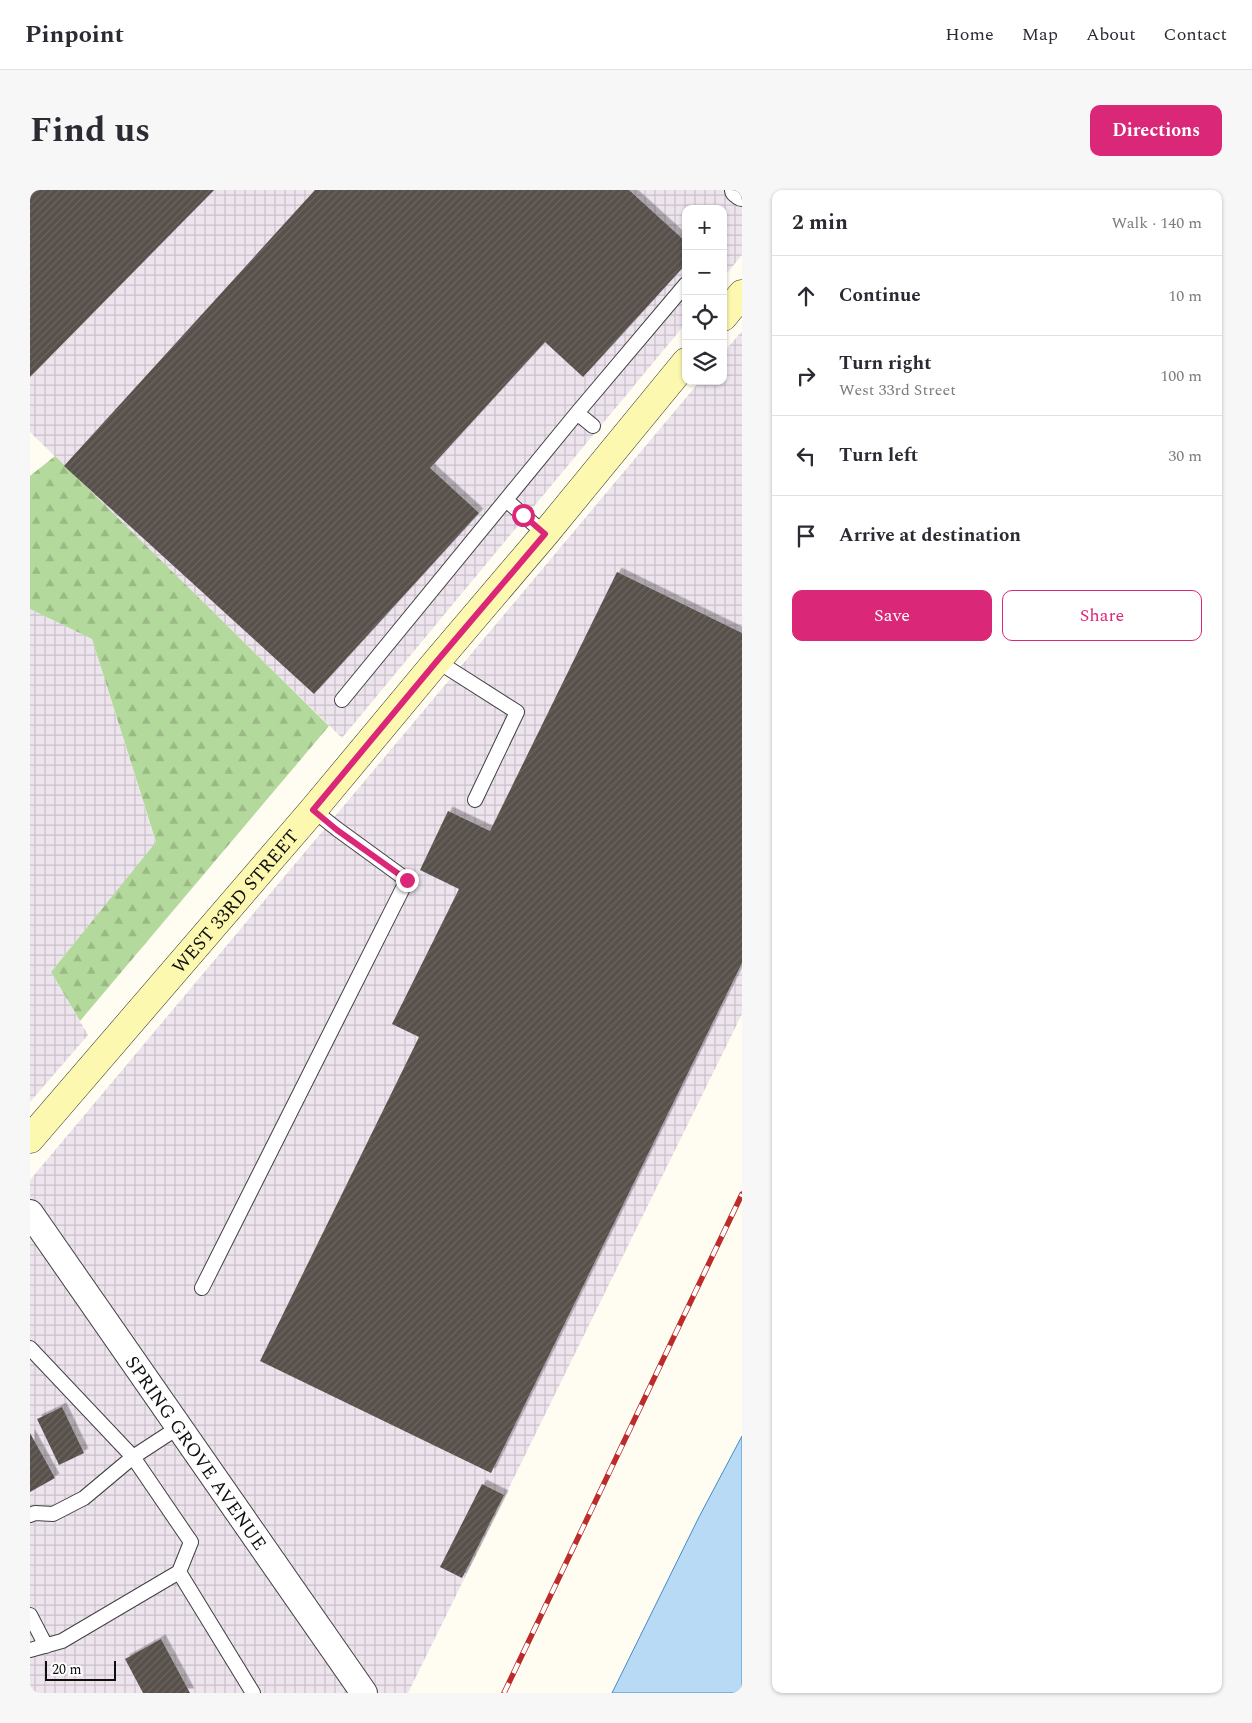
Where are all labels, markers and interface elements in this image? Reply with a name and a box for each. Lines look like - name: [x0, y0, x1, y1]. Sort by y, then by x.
- text: Pinpoint: [25, 17, 124, 53]
- text: Home: [945, 21, 994, 48]
- text: Map: [1022, 21, 1058, 48]
- text: About: [1086, 21, 1136, 48]
- text: Contact: [1164, 21, 1227, 48]
- text: Find us: [30, 104, 150, 157]
- button: Directions: [1090, 105, 1222, 156]
- map controls: [682, 205, 727, 385]
- button: +: [682, 205, 727, 250]
- text: 2 min: [792, 207, 848, 239]
- text: Walk · 140 m: [1111, 211, 1202, 235]
- button: −: [682, 250, 727, 295]
- text: Continue: [839, 281, 921, 310]
- icon: ahead: [792, 282, 820, 310]
- text: 10 m: [1168, 284, 1202, 308]
- button: locate: [682, 295, 727, 340]
- button: layers: [682, 340, 727, 385]
- text: Turn right: [839, 349, 932, 378]
- icon: right: [792, 362, 820, 390]
- text: 100 m: [1160, 364, 1202, 388]
- text: West 33rd Street: [839, 378, 956, 402]
- text: Turn left: [839, 441, 918, 470]
- icon: left: [792, 442, 820, 470]
- text: 30 m: [1168, 444, 1202, 468]
- route start: [512, 504, 535, 527]
- text: Arrive at destination: [839, 521, 1021, 550]
- icon: arrive: [792, 522, 820, 550]
- button: Save: [792, 590, 992, 641]
- button: Share: [1002, 590, 1202, 641]
- street label: WEST 33RD STREET: [165, 823, 307, 981]
- route end: [396, 869, 419, 892]
- street label: SPRING GROVE AVENUE: [117, 1350, 274, 1557]
- scale bar: [45, 1658, 116, 1681]
- text: 20 m: [52, 1659, 82, 1680]

